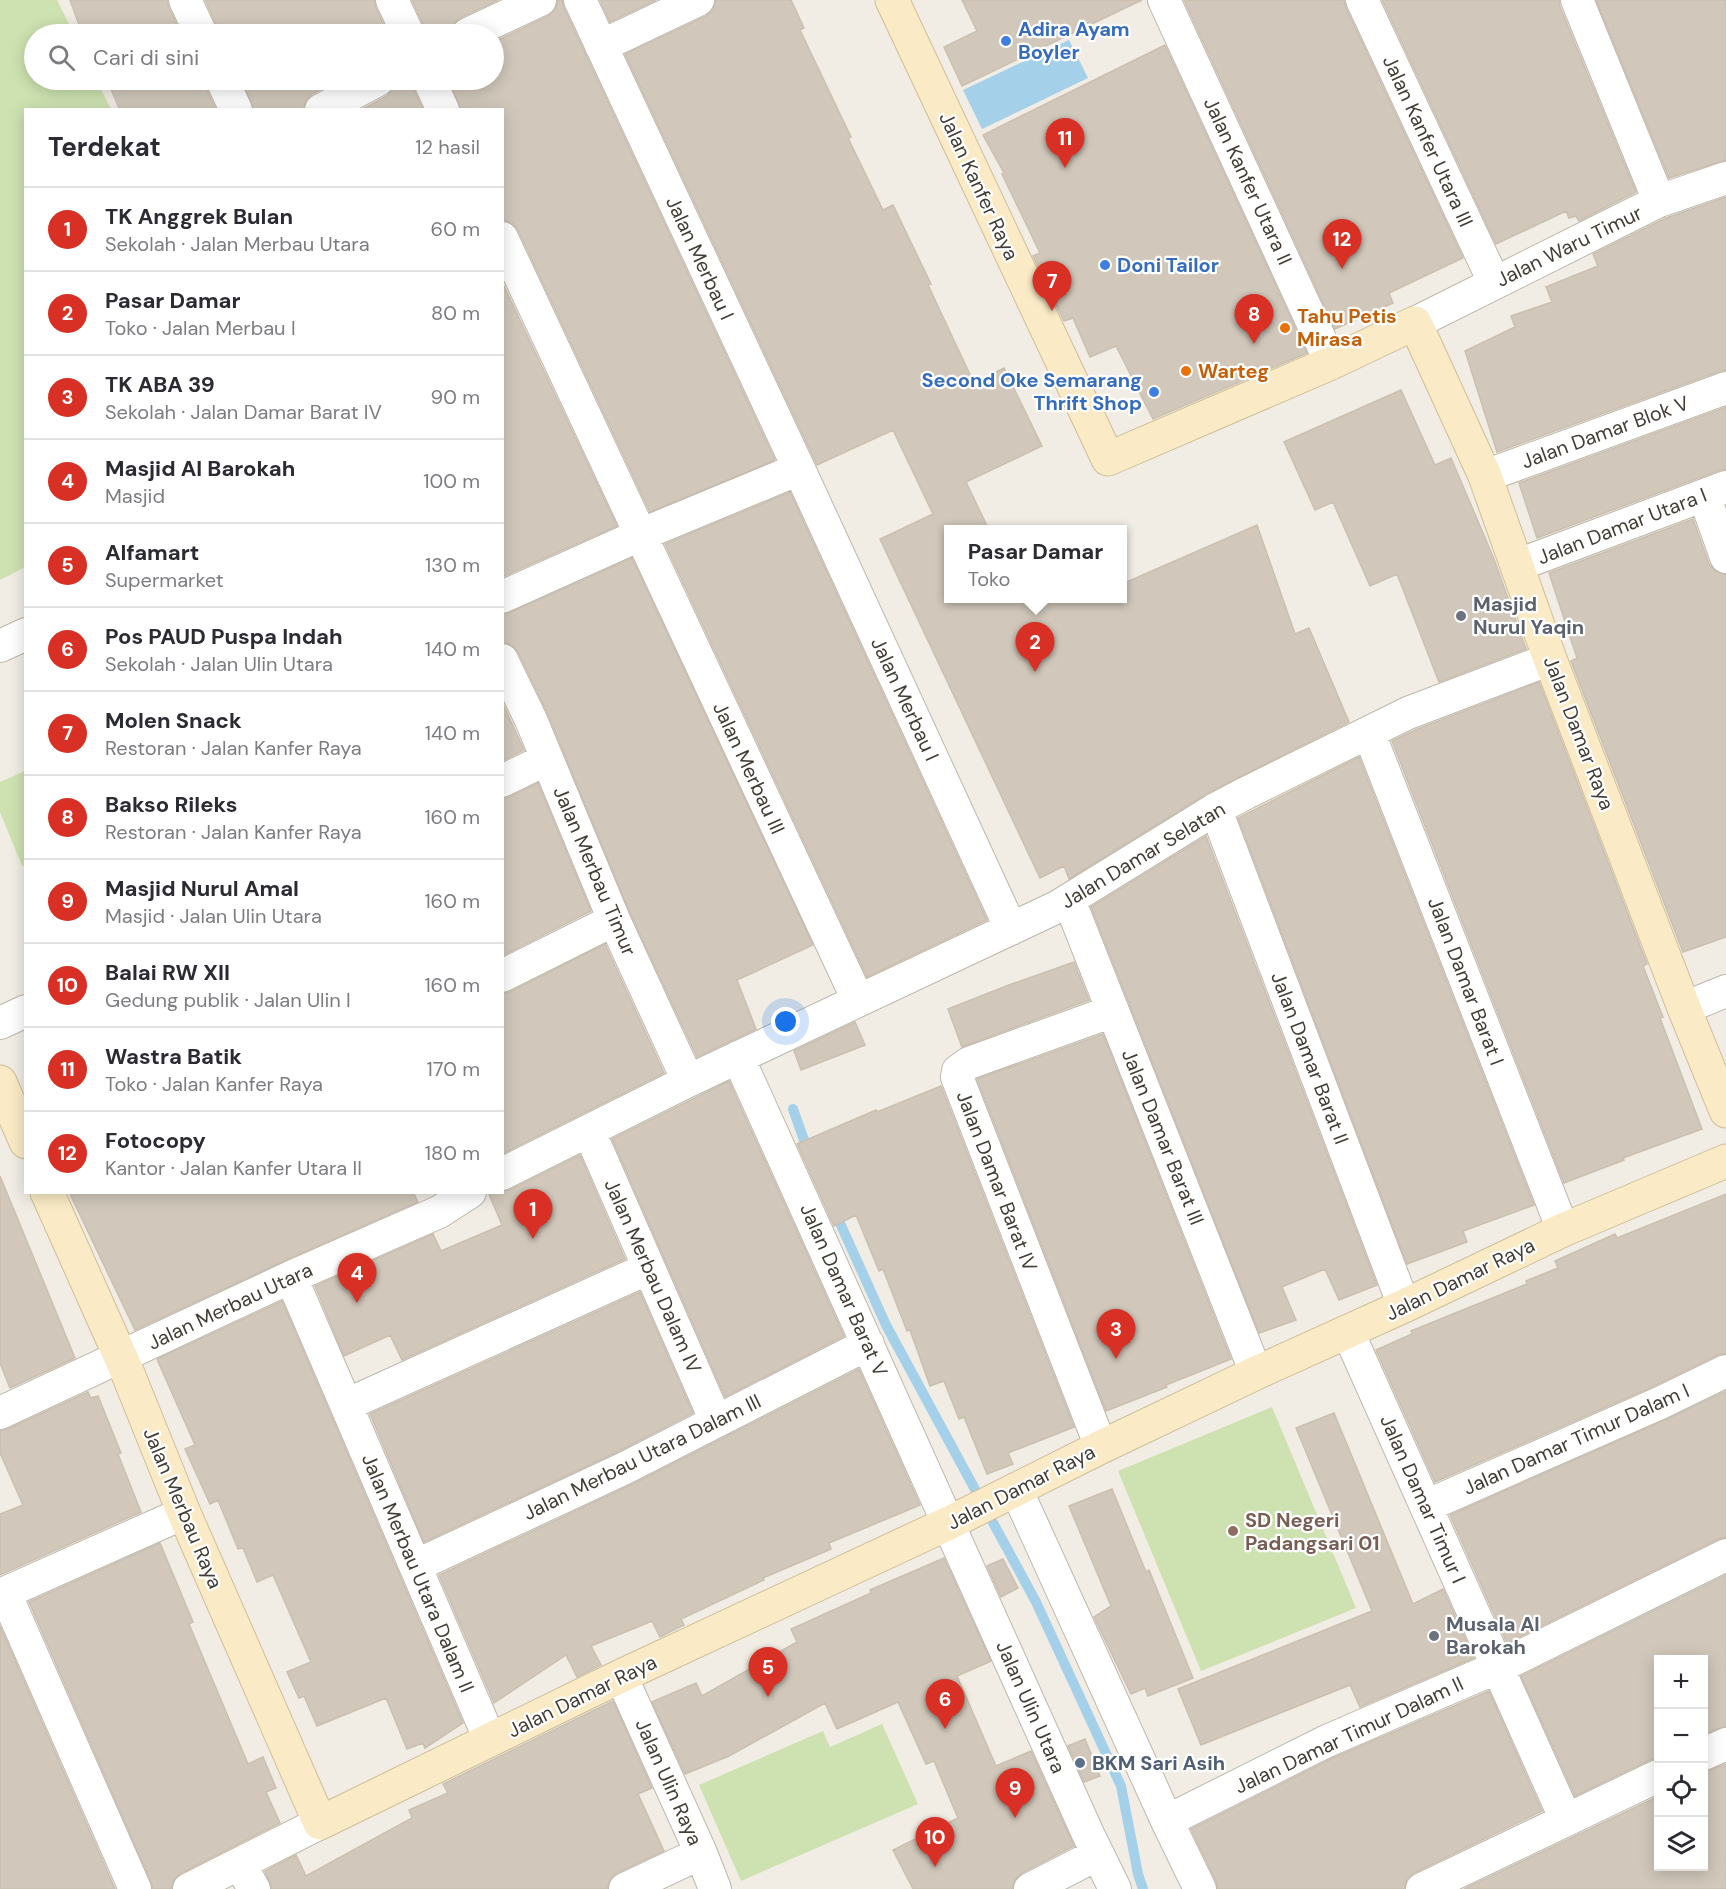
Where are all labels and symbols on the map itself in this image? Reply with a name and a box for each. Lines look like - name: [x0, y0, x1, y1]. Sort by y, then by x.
- place label: Adira Ayam Boyler: [1018, 16, 1130, 65]
- marker: Adira Ayam Boyler: [999, 34, 1013, 48]
- street label: Jalan Kanfer Utara III: [1377, 51, 1479, 231]
- street label: Jalan Kanfer Utara II: [1198, 93, 1298, 269]
- street label: Jalan Kanfer Raya: [933, 108, 1025, 264]
- pin: 11: [1046, 118, 1084, 168]
- street label: Jalan Merbau I: [660, 192, 740, 324]
- street label: Jalan Waru Timur: [1492, 199, 1646, 293]
- pin: 12: [1322, 220, 1362, 269]
- place label: Doni Tailor: [1117, 252, 1219, 278]
- marker: Doni Tailor: [1098, 258, 1112, 272]
- pin: 7: [1032, 262, 1072, 311]
- pin: 8: [1234, 294, 1274, 344]
- place label: Tahu Petis Mirasa: [1297, 303, 1397, 352]
- marker: Tahu Petis Mirasa: [1278, 321, 1292, 335]
- place label: Warteg: [1198, 358, 1269, 384]
- marker: Warteg: [1179, 364, 1193, 378]
- place label: Second Oke Semarang Thrift Shop: [921, 367, 1142, 416]
- marker: Second Oke Semarang Thrift Shop: [1147, 385, 1161, 399]
- street label: Jalan Damar Blok V: [1518, 390, 1692, 474]
- street label: Jalan Damar Utara I: [1534, 482, 1710, 570]
- place label: Masjid Nurul Yaqin: [1473, 591, 1584, 640]
- marker: Masjid Nurul Yaqin: [1454, 609, 1468, 623]
- pin: 2: [1016, 622, 1054, 672]
- street label: Jalan Merbau I: [865, 633, 945, 765]
- street label: Jalan Damar Raya: [1538, 652, 1620, 814]
- street label: Jalan Merbau III: [707, 698, 791, 838]
- street label: Jalan Merbau Timur: [548, 782, 642, 960]
- street label: Jalan Damar Selatan: [1056, 796, 1230, 914]
- street label: Jalan Damar Barat I: [1422, 893, 1510, 1069]
- street label: Jalan Damar Barat II: [1265, 968, 1355, 1148]
- your location: [771, 1007, 800, 1036]
- street label: Jalan Damar Barat III: [1116, 1045, 1210, 1229]
- street label: Jalan Damar Barat IV: [951, 1087, 1043, 1275]
- street label: Jalan Merbau Dalam IV: [598, 1175, 708, 1377]
- pin: 1: [514, 1190, 552, 1239]
- street label: Jalan Damar Barat V: [794, 1199, 894, 1381]
- street label: Jalan Damar Raya: [1381, 1232, 1539, 1326]
- pin: 4: [338, 1254, 376, 1303]
- street label: Jalan Merbau Utara: [143, 1256, 317, 1356]
- pin: 3: [1096, 1310, 1136, 1359]
- street label: Jalan Damar Timur Dalam I: [1459, 1377, 1693, 1501]
- street label: Jalan Merbau Utara Dalam III: [519, 1388, 765, 1526]
- street label: Jalan Damar Timur I: [1374, 1411, 1472, 1587]
- street label: Jalan Merbau Raya: [137, 1424, 229, 1592]
- street label: Jalan Damar Raya: [943, 1438, 1099, 1536]
- street label: Jalan Merbau Utara Dalam II: [356, 1450, 480, 1696]
- place label: SD Negeri Padangsari 01: [1245, 1507, 1380, 1556]
- marker: SD Negeri Padangsari 01: [1226, 1524, 1240, 1538]
- place label: Musala Al Barokah: [1446, 1611, 1540, 1660]
- marker: Musala Al Barokah: [1427, 1629, 1441, 1643]
- street label: Jalan Ulin Utara: [990, 1637, 1072, 1777]
- pin: 5: [748, 1648, 788, 1697]
- street label: Jalan Damar Raya: [503, 1649, 661, 1743]
- street label: Jalan Damar Timur Dalam II: [1230, 1670, 1468, 1800]
- pin: 6: [926, 1680, 964, 1729]
- street label: Jalan Ulin Raya: [630, 1715, 708, 1849]
- place label: BKM Sari Asih: [1092, 1750, 1225, 1776]
- marker: BKM Sari Asih: [1073, 1756, 1087, 1770]
- pin: 9: [996, 1768, 1034, 1818]
- pin: 10: [916, 1818, 954, 1867]

